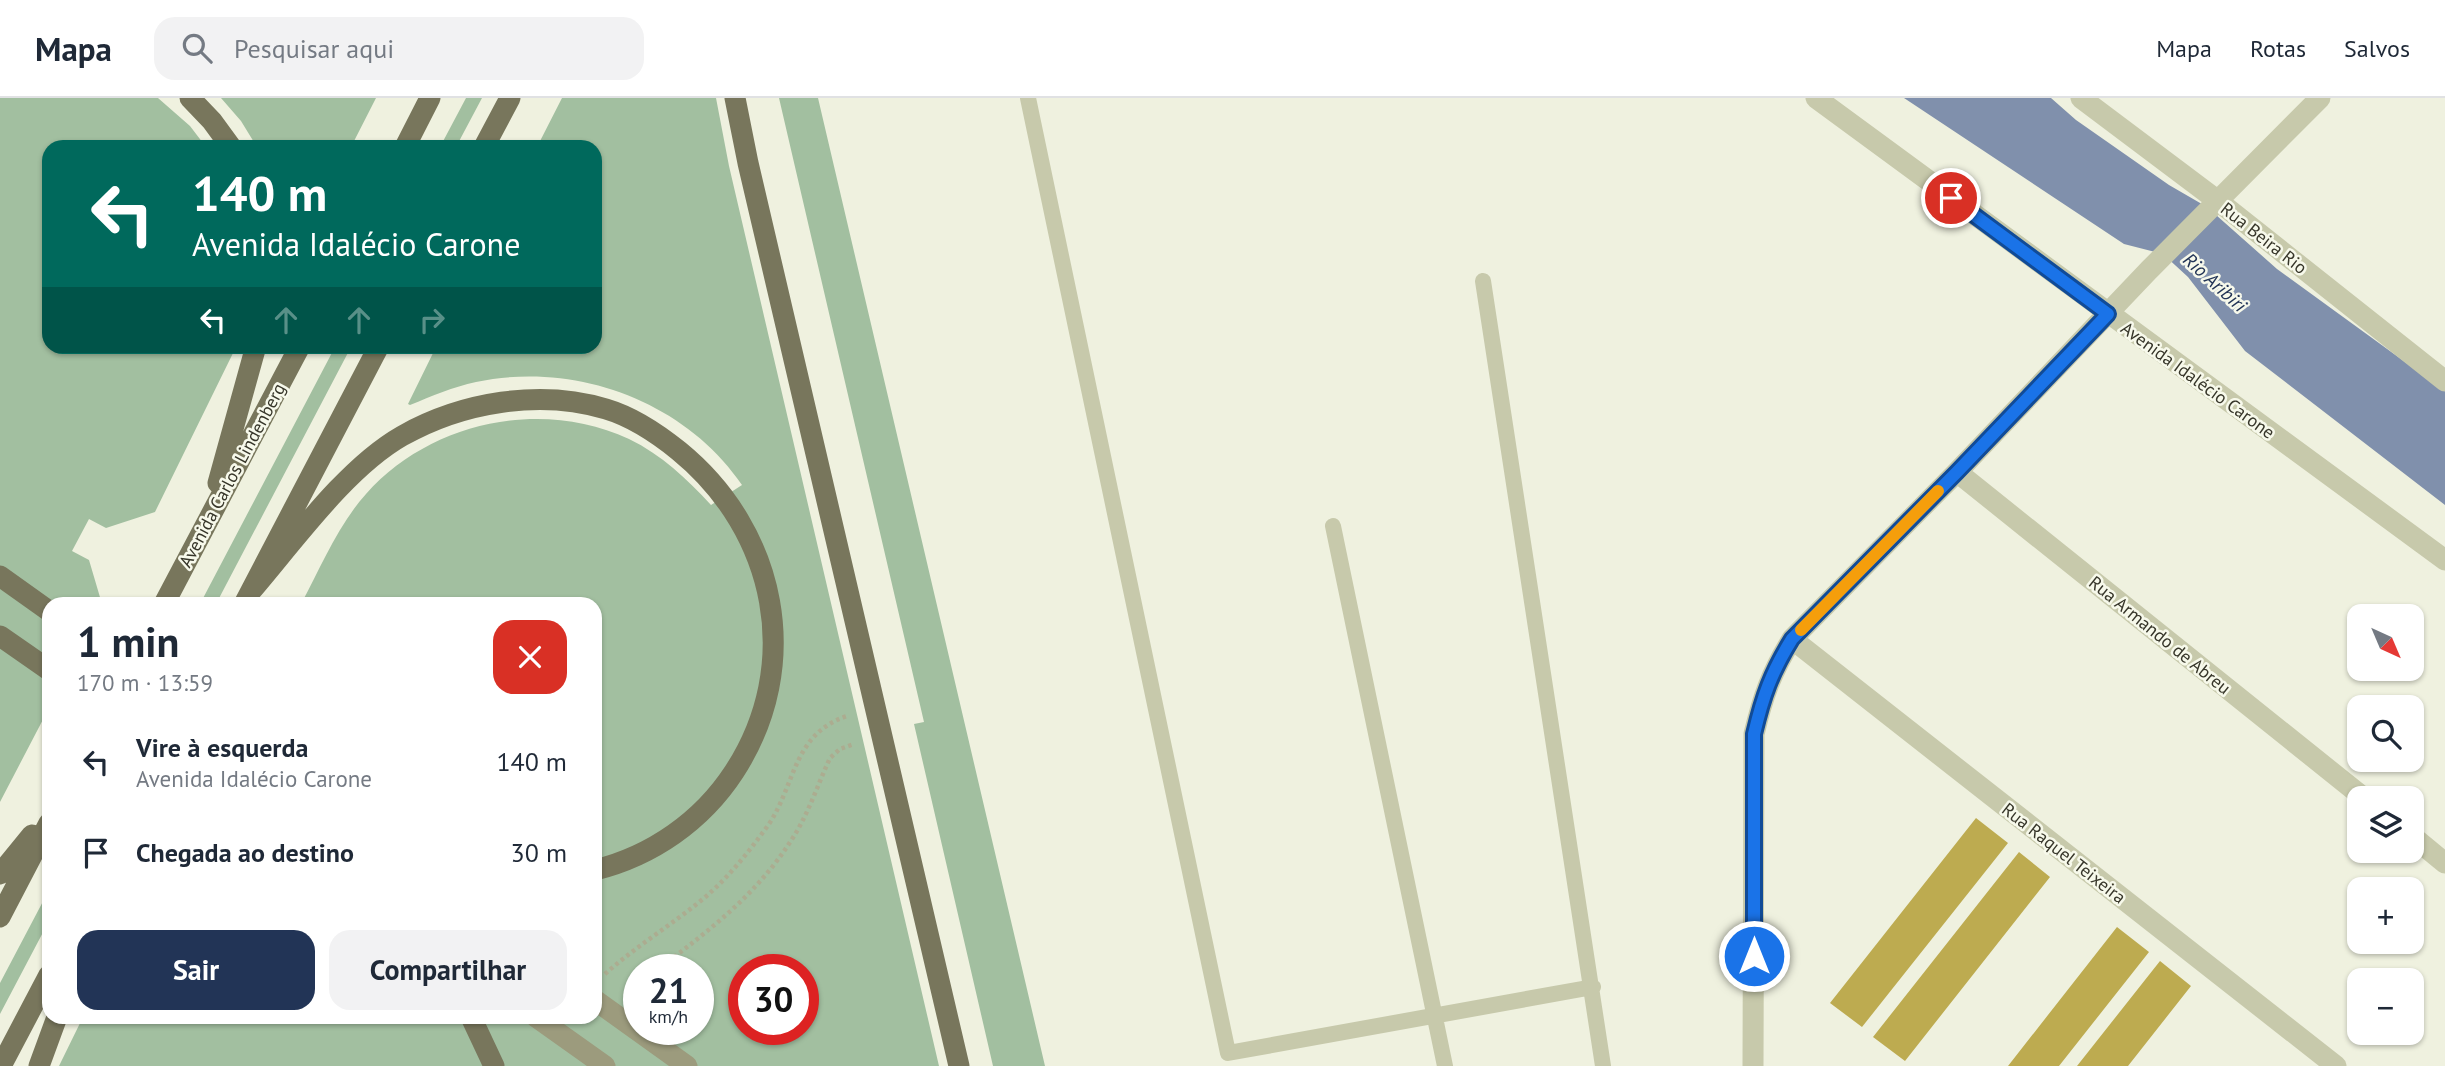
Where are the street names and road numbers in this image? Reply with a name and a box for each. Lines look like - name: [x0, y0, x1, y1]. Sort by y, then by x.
- street label: Rua Beira Rio: [2216, 197, 2312, 279]
- street label: Avenida Idalécio Carone: [2117, 316, 2279, 444]
- street label: Avenida Carlos Lindenberg: [174, 379, 290, 571]
- street label: Rua Armando de Abreu: [2084, 571, 2236, 699]
- street label: Rua Raquel Teixeira: [1997, 797, 2131, 909]

